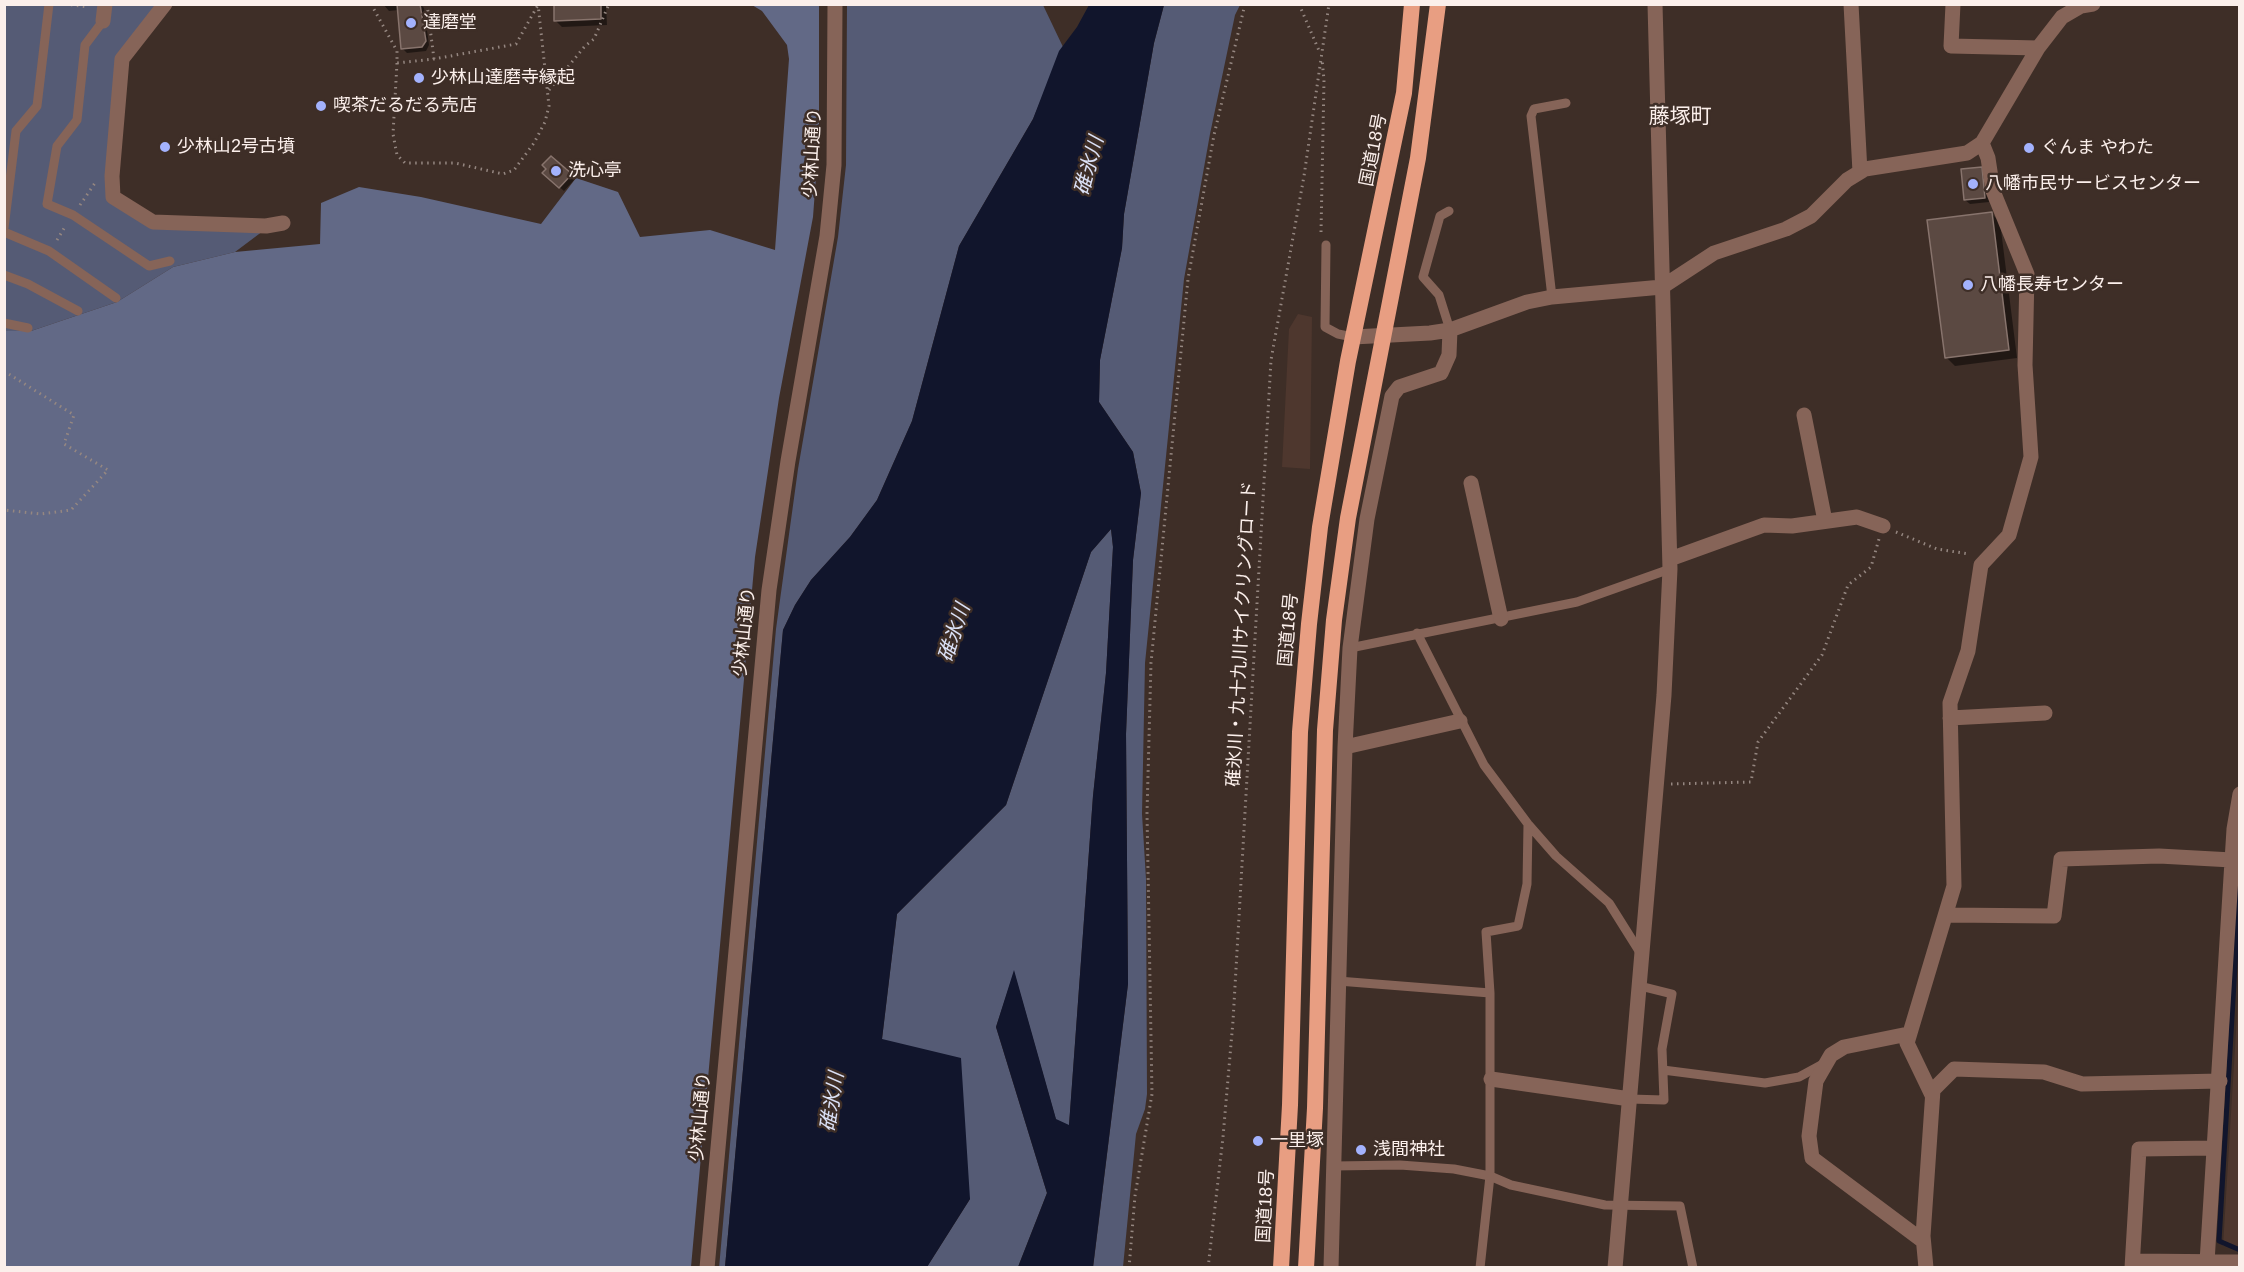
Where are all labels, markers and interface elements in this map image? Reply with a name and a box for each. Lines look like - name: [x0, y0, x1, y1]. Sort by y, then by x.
- place label: 達磨堂: [423, 12, 477, 34]
- marker: 達磨堂: [404, 16, 418, 30]
- place label: 少林山達磨寺縁起: [431, 67, 575, 89]
- marker: 少林山達磨寺縁起: [412, 71, 426, 85]
- place label: 喫茶だるだる売店: [333, 95, 477, 117]
- marker: 喫茶だるだる売店: [314, 99, 328, 113]
- district label: 藤塚町: [1649, 104, 1711, 130]
- street label: 少林山通り: [800, 107, 826, 199]
- street label: 国道18号: [1356, 112, 1392, 188]
- water label: 碓氷川: [1071, 134, 1109, 198]
- place label: 少林山2号古墳: [177, 136, 295, 158]
- place label: ぐんま やわた: [2041, 137, 2154, 159]
- marker: 少林山2号古墳: [158, 140, 172, 154]
- marker: ぐんま やわた: [2022, 141, 2036, 155]
- place label: 洗心亭: [568, 160, 622, 182]
- marker: 洗心亭: [549, 164, 563, 178]
- place label: 八幡市民サービスセンター: [1985, 173, 2201, 195]
- marker: 八幡市民サービスセンター: [1966, 177, 1980, 191]
- place label: 八幡長寿センター: [1980, 274, 2124, 296]
- marker: 八幡長寿センター: [1961, 278, 1975, 292]
- street label: 碓氷川・九十九川サイクリングロード: [1223, 481, 1261, 787]
- street label: 少林山通り: [730, 586, 760, 678]
- street label: 国道18号: [1275, 592, 1303, 668]
- water label: 碓氷川: [934, 601, 976, 665]
- water label: 碓氷川: [816, 1070, 850, 1134]
- street label: 少林山通り: [686, 1071, 716, 1163]
- place label: 一里塚: [1270, 1130, 1324, 1152]
- marker: 一里塚: [1251, 1134, 1265, 1148]
- place label: 浅間神社: [1373, 1139, 1445, 1161]
- marker: 浅間神社: [1354, 1143, 1368, 1157]
- street label: 国道18号: [1253, 1168, 1279, 1244]

